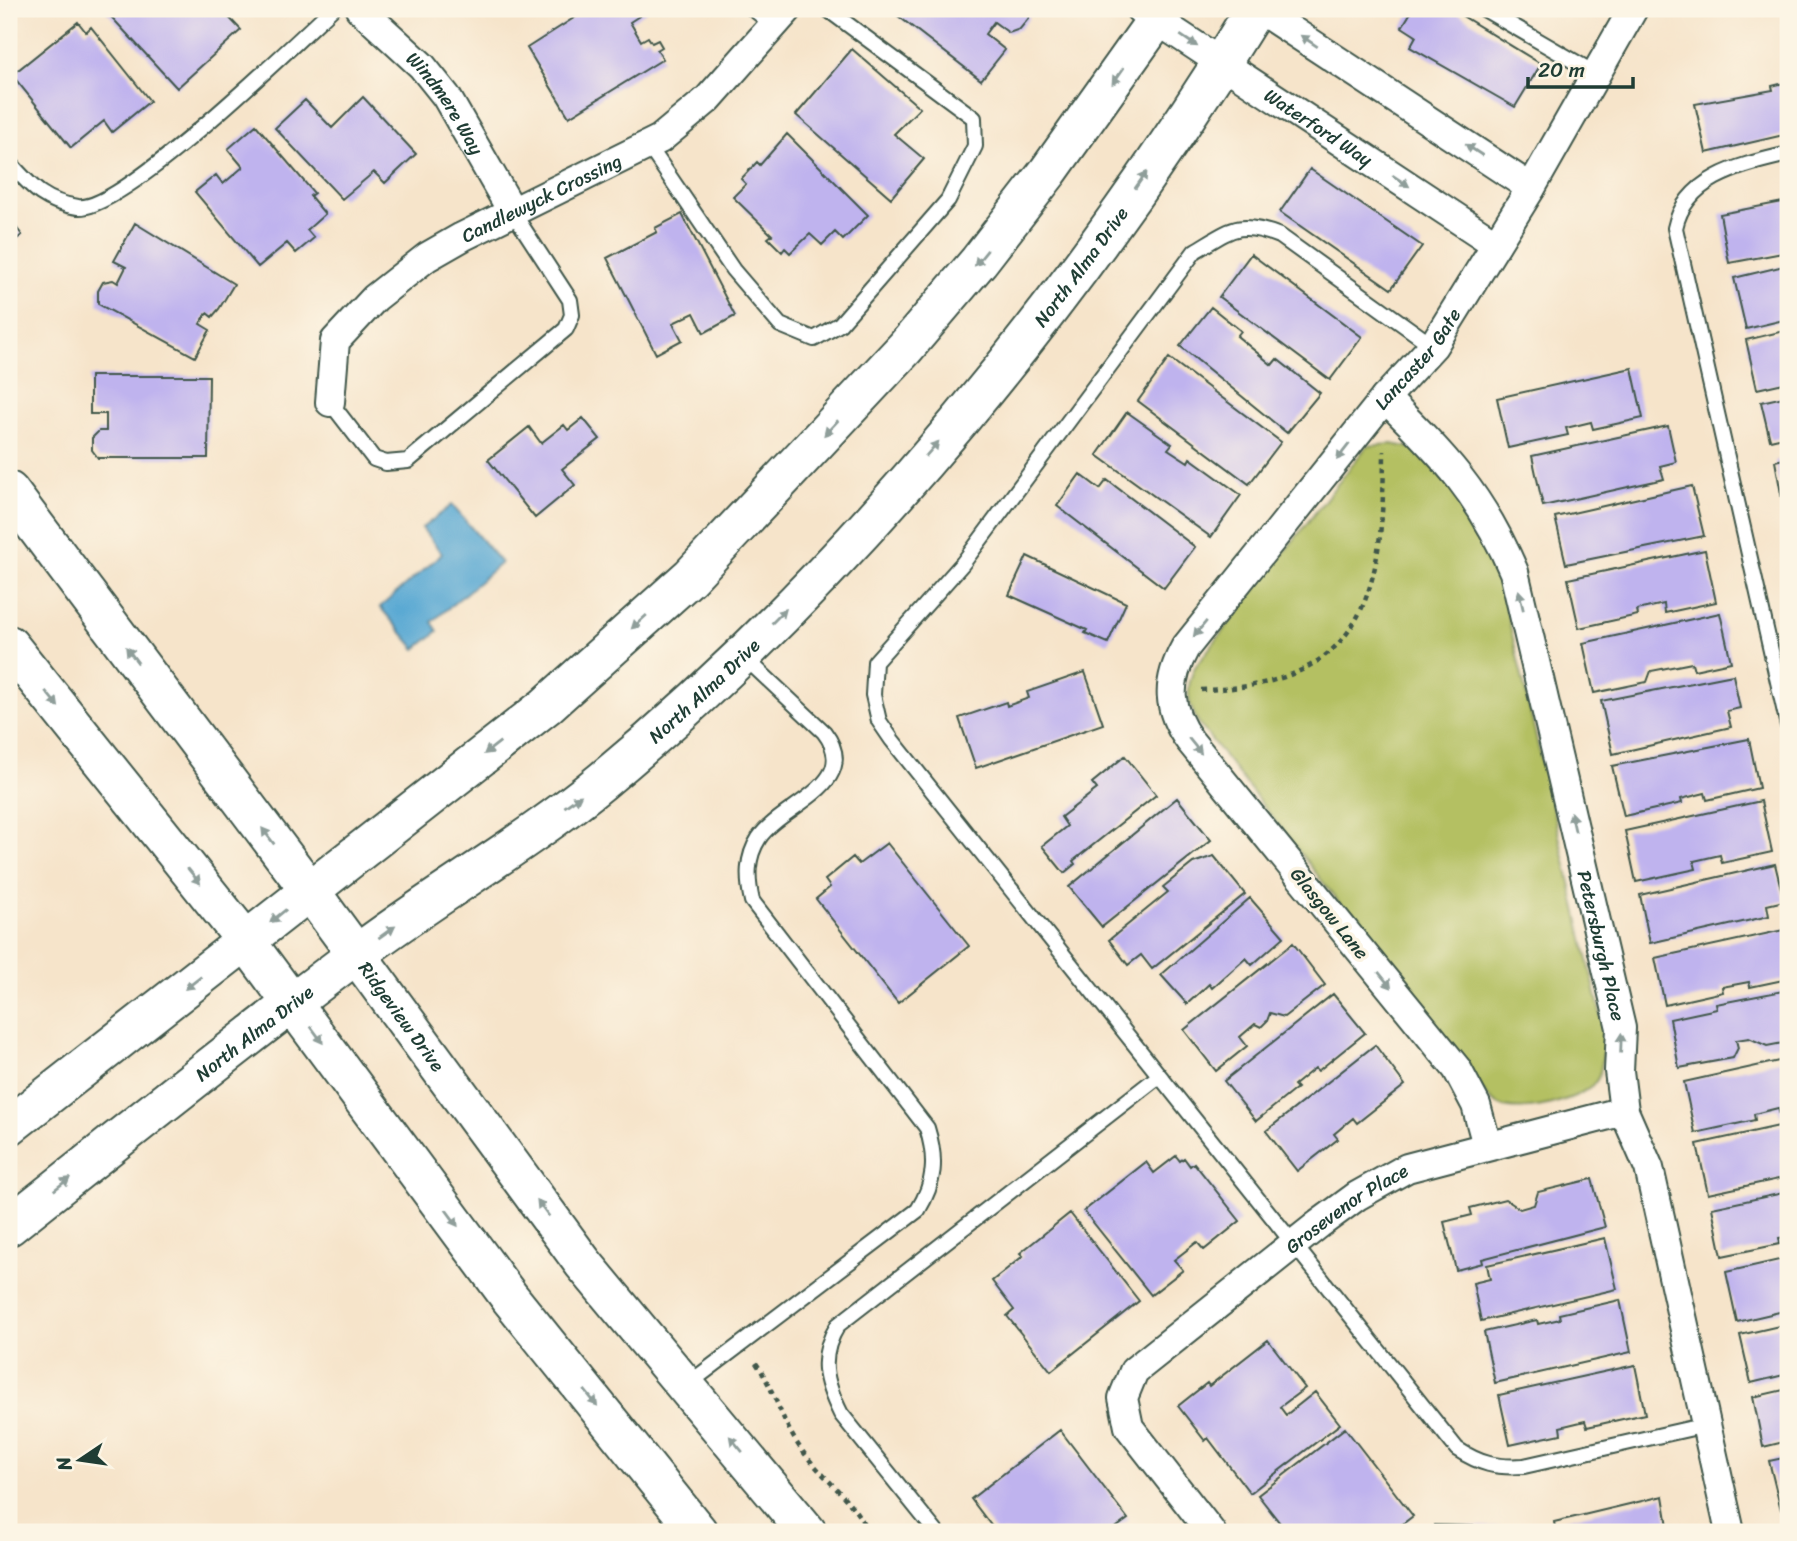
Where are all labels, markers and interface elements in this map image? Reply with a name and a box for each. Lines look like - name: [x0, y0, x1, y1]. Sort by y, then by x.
- one-way arrow: [1180, 34, 1198, 48]
- one-way arrow: [1299, 35, 1319, 48]
- street label: Windmere Way: [398, 43, 493, 161]
- scale bar: [1528, 46, 1632, 90]
- text: 20 m: [1538, 51, 1585, 89]
- one-way arrow: [1111, 67, 1125, 85]
- street label: Waterford Way: [1257, 79, 1380, 176]
- street label: Candlewyck Crossing: [456, 144, 627, 252]
- one-way arrow: [1465, 144, 1484, 157]
- one-way arrow: [1134, 171, 1148, 189]
- one-way arrow: [1391, 174, 1410, 187]
- street label: North Alma Drive: [1025, 200, 1137, 334]
- one-way arrow: [974, 248, 989, 266]
- street label: Lancaster Gate: [1366, 301, 1470, 417]
- one-way arrow: [823, 419, 839, 437]
- one-way arrow: [924, 440, 940, 458]
- one-way arrow: [1335, 442, 1350, 460]
- one-way arrow: [1515, 589, 1526, 611]
- one-way arrow: [770, 608, 787, 625]
- one-way arrow: [631, 614, 648, 630]
- one-way arrow: [1193, 620, 1208, 638]
- street label: North Alma Drive: [641, 630, 768, 752]
- one-way arrow: [124, 646, 139, 664]
- one-way arrow: [44, 689, 59, 707]
- one-way arrow: [1187, 737, 1202, 755]
- one-way arrow: [483, 741, 501, 755]
- one-way arrow: [564, 794, 582, 808]
- one-way arrow: [1567, 810, 1578, 832]
- one-way arrow: [261, 828, 276, 846]
- street label: Glasgow Lane: [1282, 860, 1378, 967]
- one-way arrow: [186, 867, 201, 884]
- street label: Petersburgh Place: [1568, 867, 1635, 1024]
- one-way arrow: [270, 908, 287, 923]
- one-way arrow: [378, 925, 396, 939]
- street label: Ridgeview Drive: [350, 954, 453, 1079]
- one-way arrow: [1377, 970, 1392, 988]
- one-way arrow: [184, 976, 202, 991]
- street label: North Alma Drive: [187, 976, 321, 1090]
- one-way arrow: [310, 1026, 324, 1044]
- one-way arrow: [1615, 1032, 1626, 1054]
- street label: Grosevenor Place: [1278, 1155, 1414, 1262]
- one-way arrow: [53, 1176, 71, 1191]
- one-way arrow: [536, 1199, 550, 1217]
- one-way arrow: [444, 1209, 458, 1227]
- one-way arrow: [583, 1389, 598, 1407]
- north arrow: [46, 1426, 116, 1496]
- one-way arrow: [729, 1436, 744, 1453]
- text: N: [46, 1453, 82, 1475]

